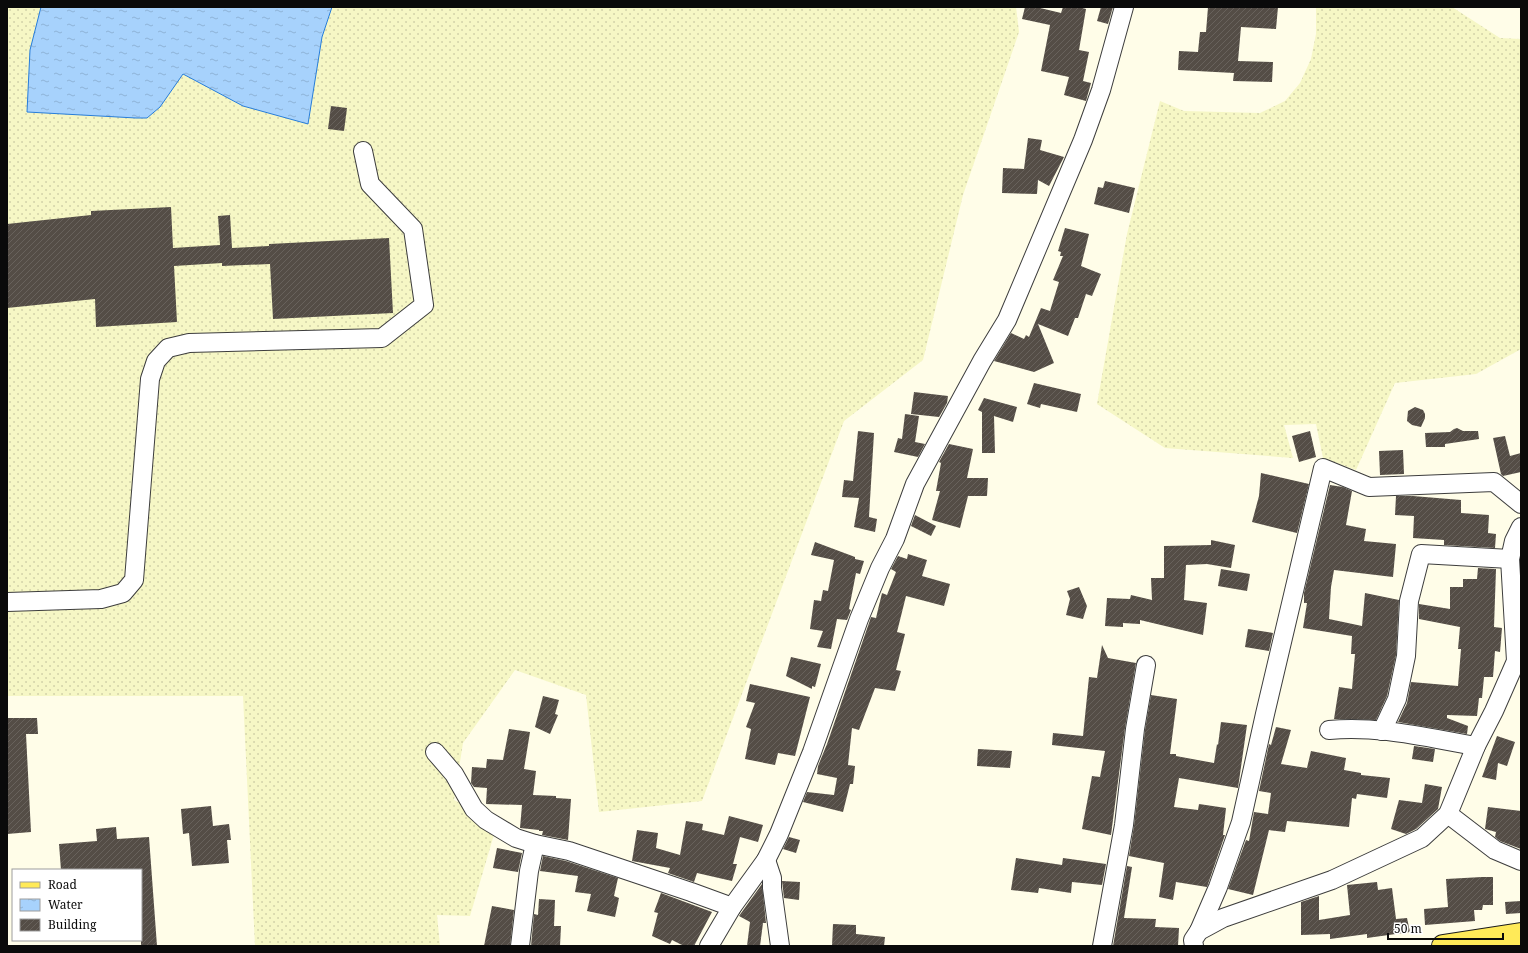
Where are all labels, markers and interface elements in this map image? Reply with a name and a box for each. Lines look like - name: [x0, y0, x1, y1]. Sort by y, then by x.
- legend: [12, 869, 142, 941]
- text: Road: [48, 876, 78, 893]
- text: Water: [48, 896, 83, 913]
- scale bar: [1388, 915, 1503, 941]
- text: Building: [48, 916, 97, 933]
- text: 50 m: [1394, 920, 1422, 937]

